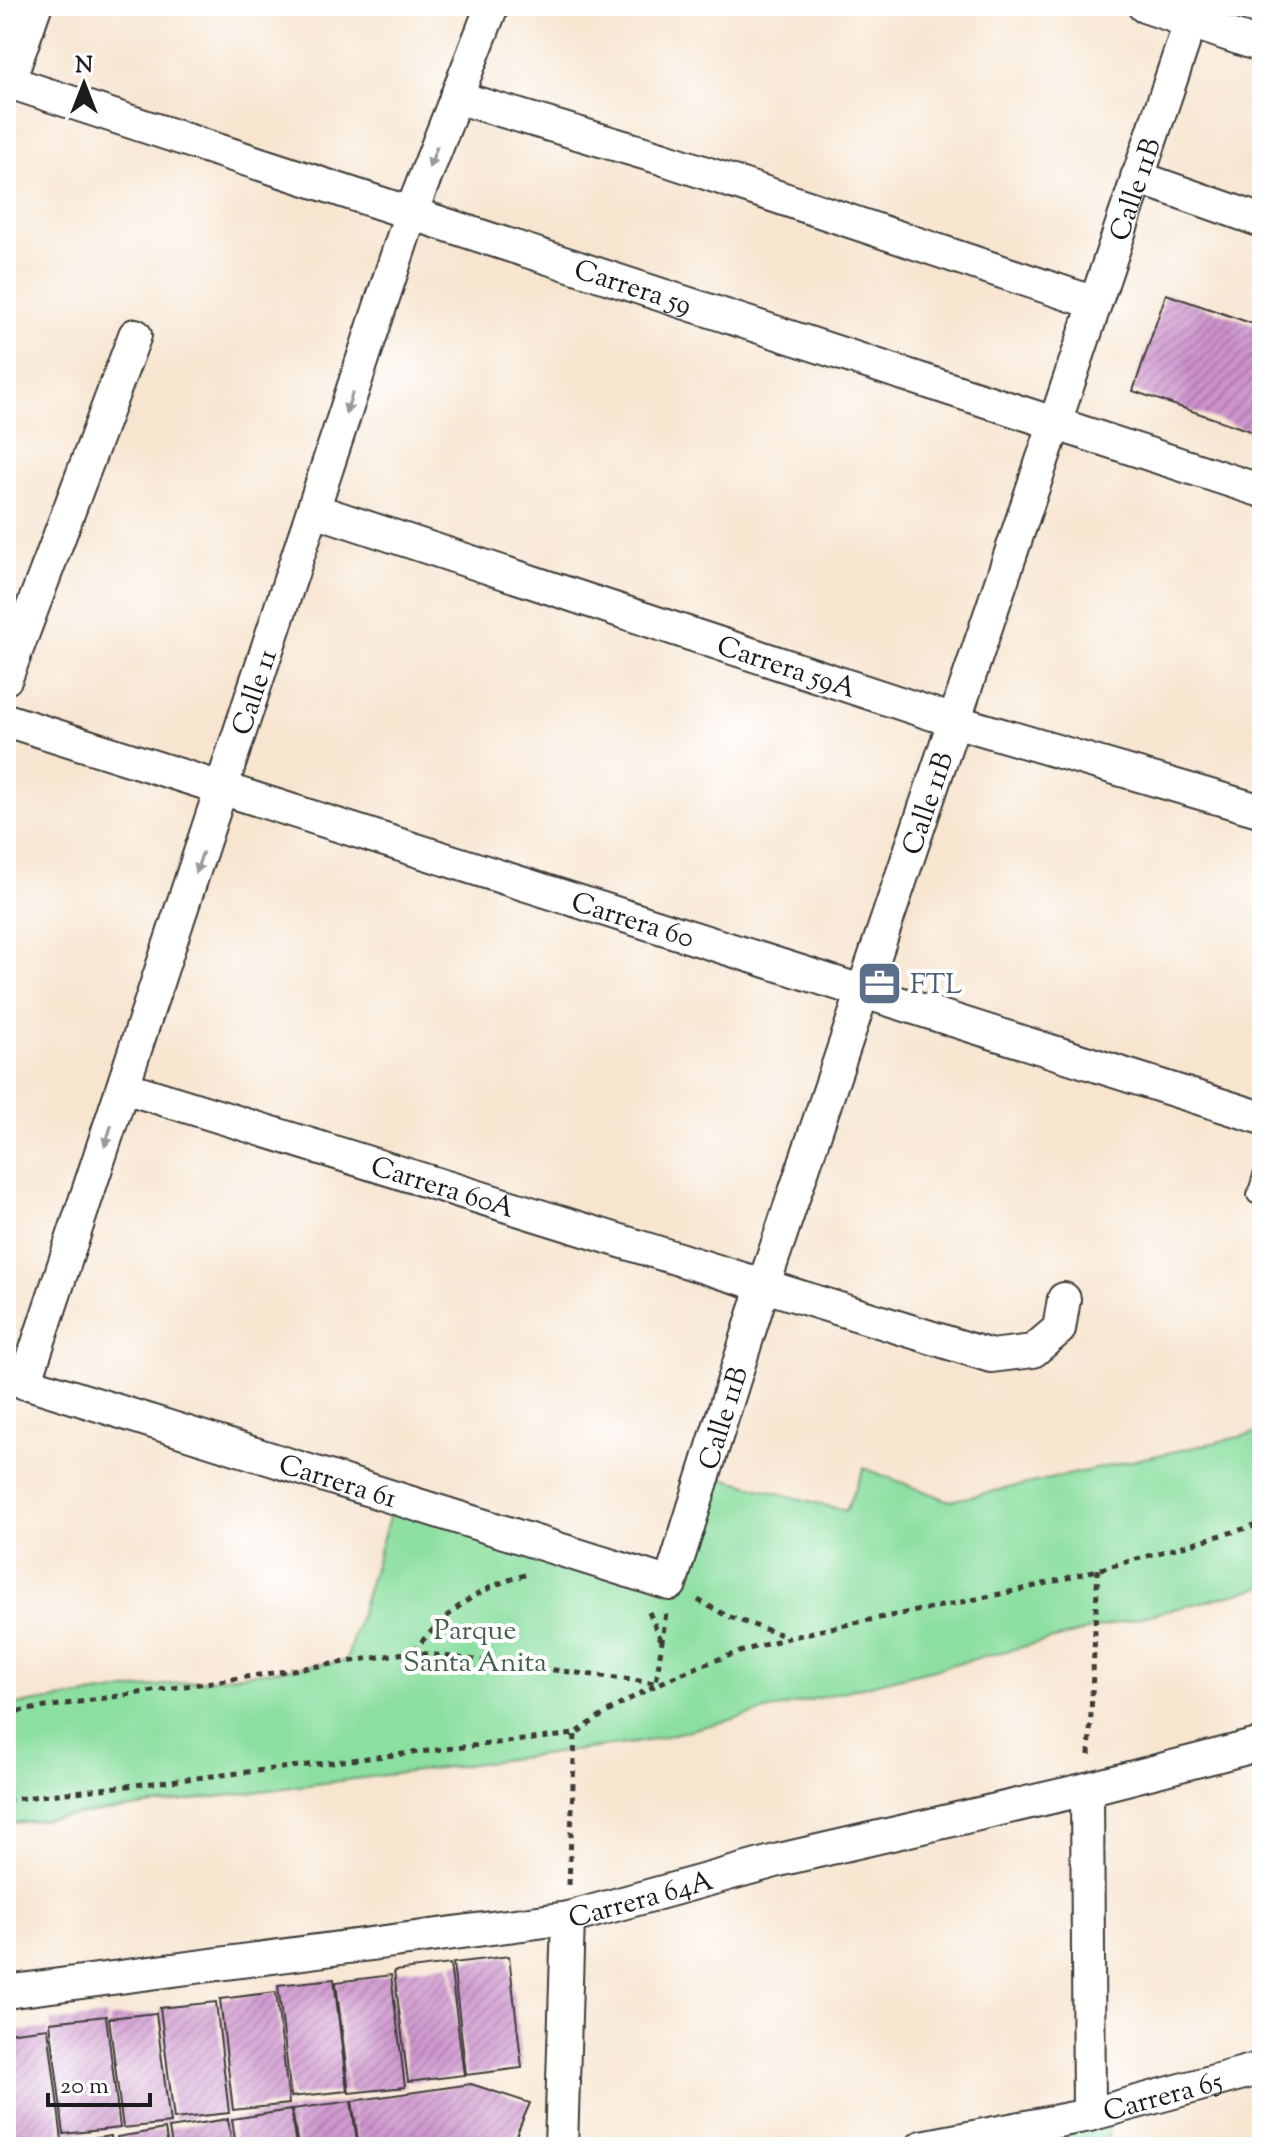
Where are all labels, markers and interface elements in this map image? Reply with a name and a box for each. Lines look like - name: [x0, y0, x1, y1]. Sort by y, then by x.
- north arrow: [44, 44, 124, 124]
- text: N: [75, 51, 93, 83]
- street label: Calle 11B: [1101, 133, 1173, 247]
- one-way arrow: [426, 145, 439, 169]
- street label: Carrera 59: [569, 251, 696, 327]
- one-way arrow: [342, 391, 355, 415]
- street label: Carrera 59A: [711, 627, 861, 710]
- street label: Calle 11: [223, 644, 289, 741]
- street label: Calle 11B: [893, 747, 965, 861]
- one-way arrow: [192, 851, 204, 875]
- street label: Carrera 60: [566, 883, 699, 960]
- office icon: FTL: [855, 959, 903, 1007]
- place label: FTL: [910, 966, 962, 1006]
- one-way arrow: [101, 1124, 113, 1148]
- street label: Carrera 60A: [365, 1148, 519, 1230]
- street label: Calle 11B: [690, 1362, 760, 1475]
- street label: Carrera 61: [273, 1446, 401, 1520]
- park label: Parque Santa Anita: [403, 1612, 547, 1684]
- street label: Carrera 64A: [564, 1862, 718, 1940]
- scale bar: [48, 2057, 150, 2107]
- street label: Carrera 65: [1099, 2063, 1227, 2133]
- text: 20 m: [60, 2070, 109, 2104]

